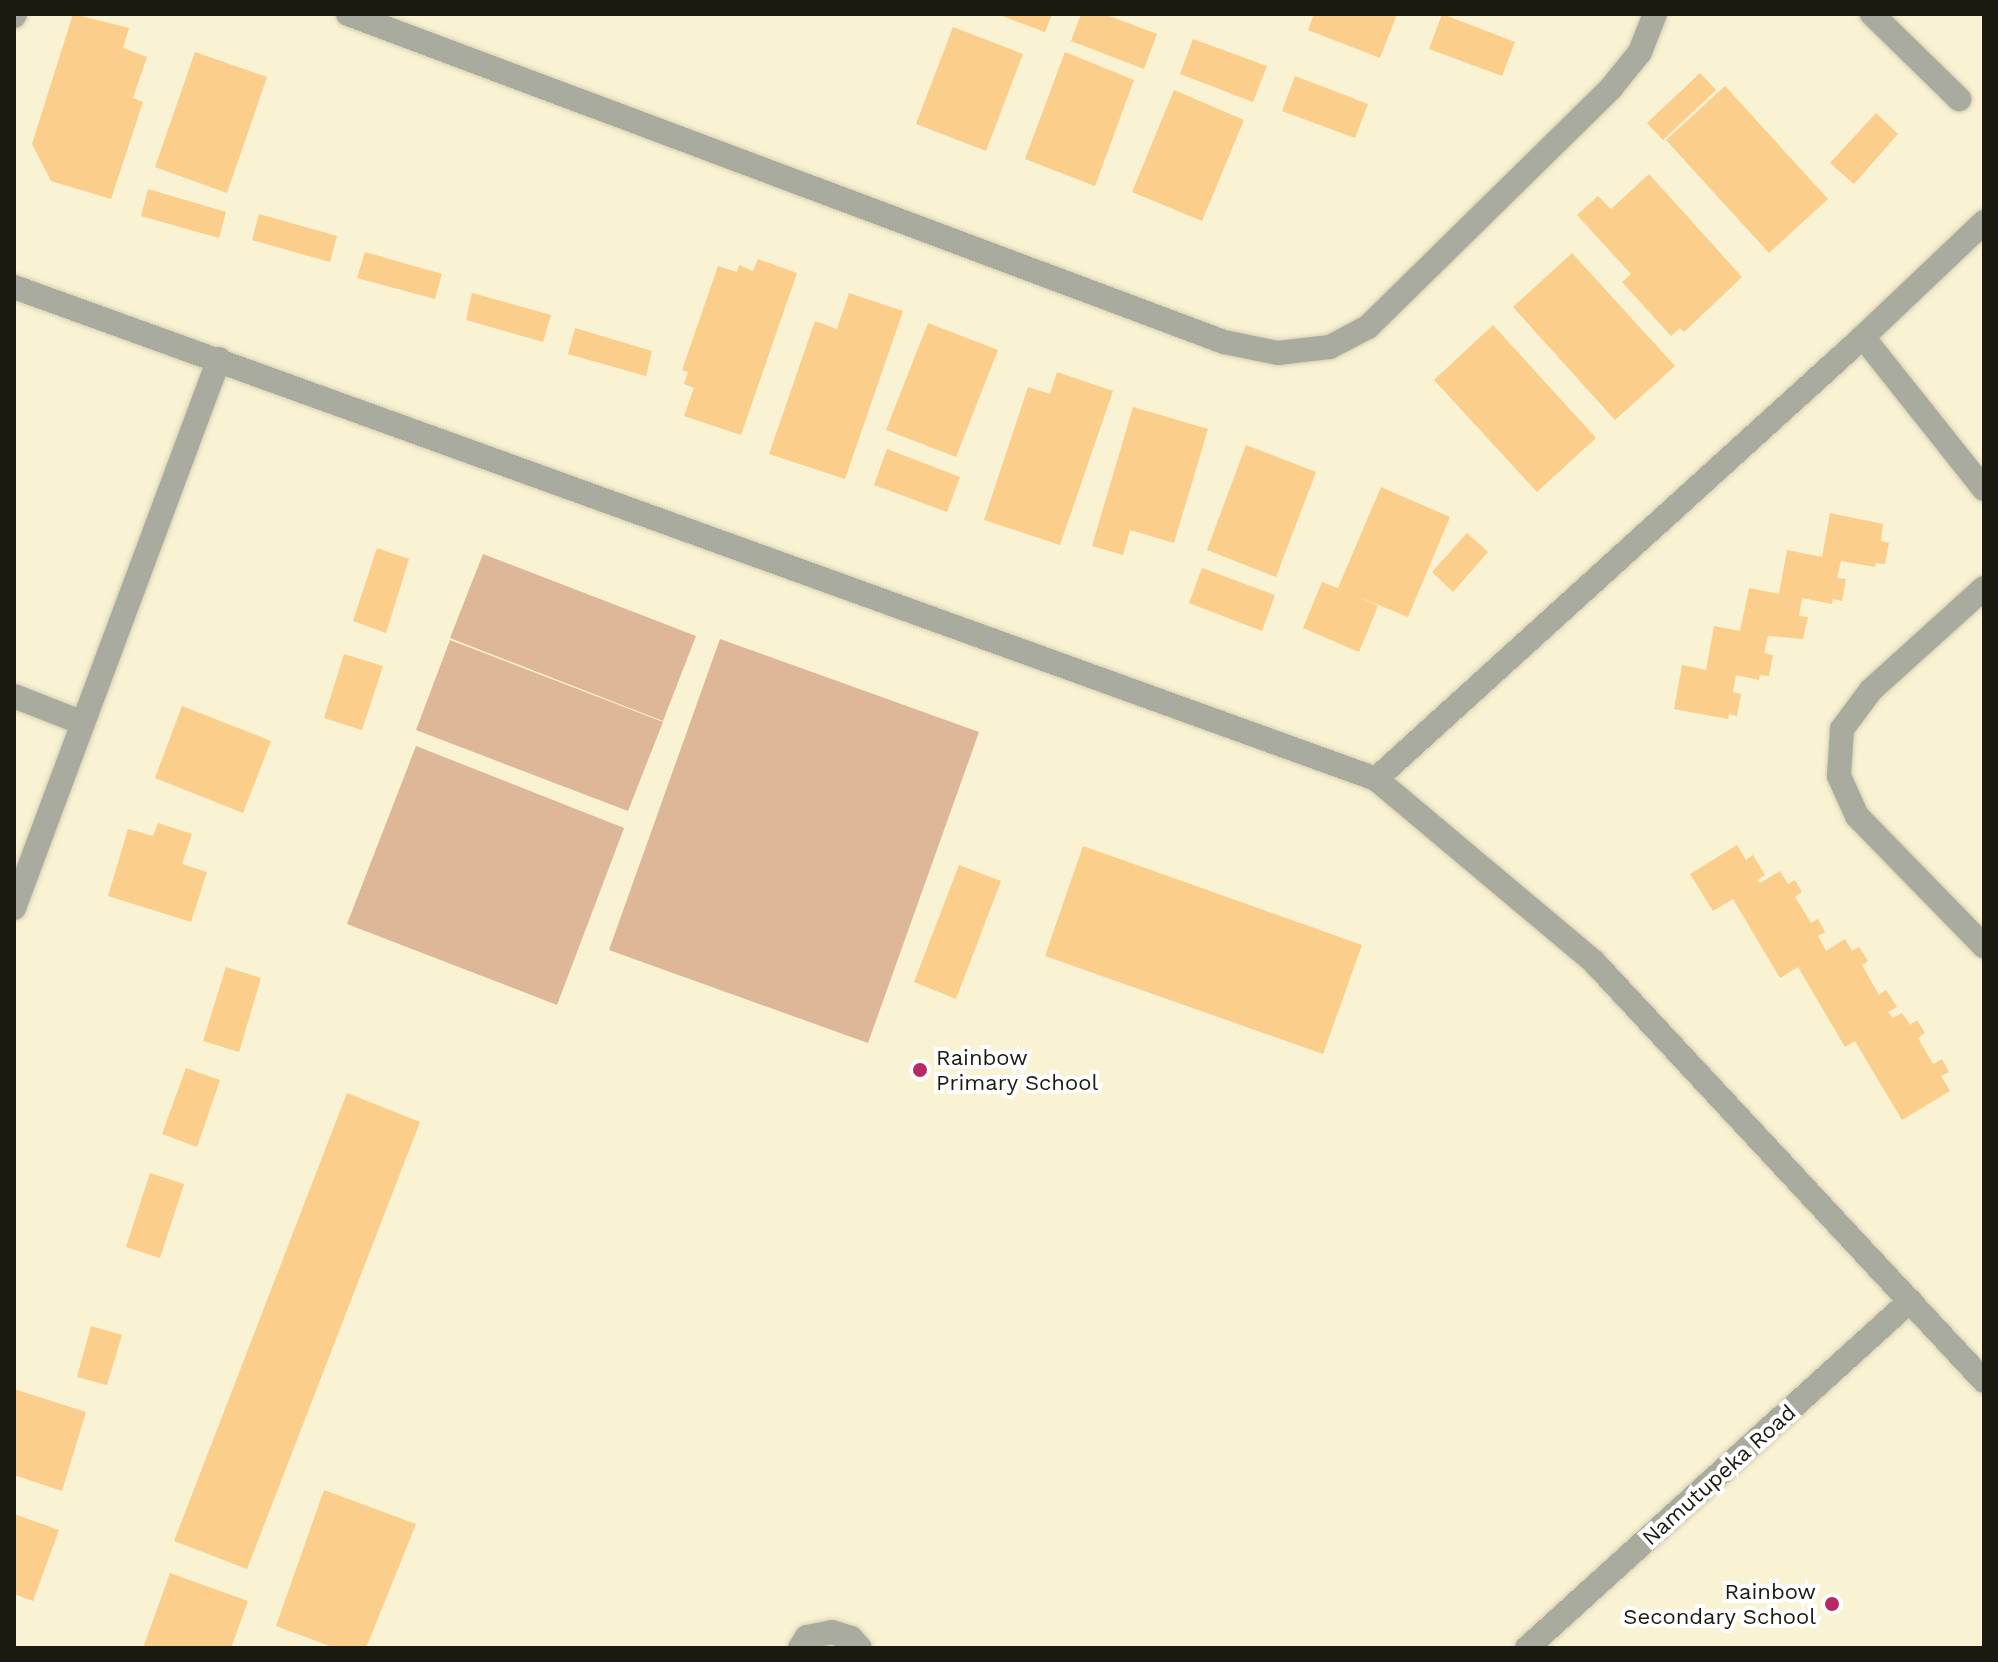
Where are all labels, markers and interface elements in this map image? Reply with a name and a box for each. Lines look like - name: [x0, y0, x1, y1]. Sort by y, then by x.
- place label: Rainbow Primary School: [936, 1044, 1099, 1096]
- marker: Rainbow Primary School: [911, 1061, 929, 1079]
- street label: Namutupeka Road: [1637, 1399, 1801, 1551]
- place label: Rainbow Secondary School: [1623, 1578, 1816, 1630]
- marker: Rainbow Secondary School: [1823, 1595, 1841, 1613]

